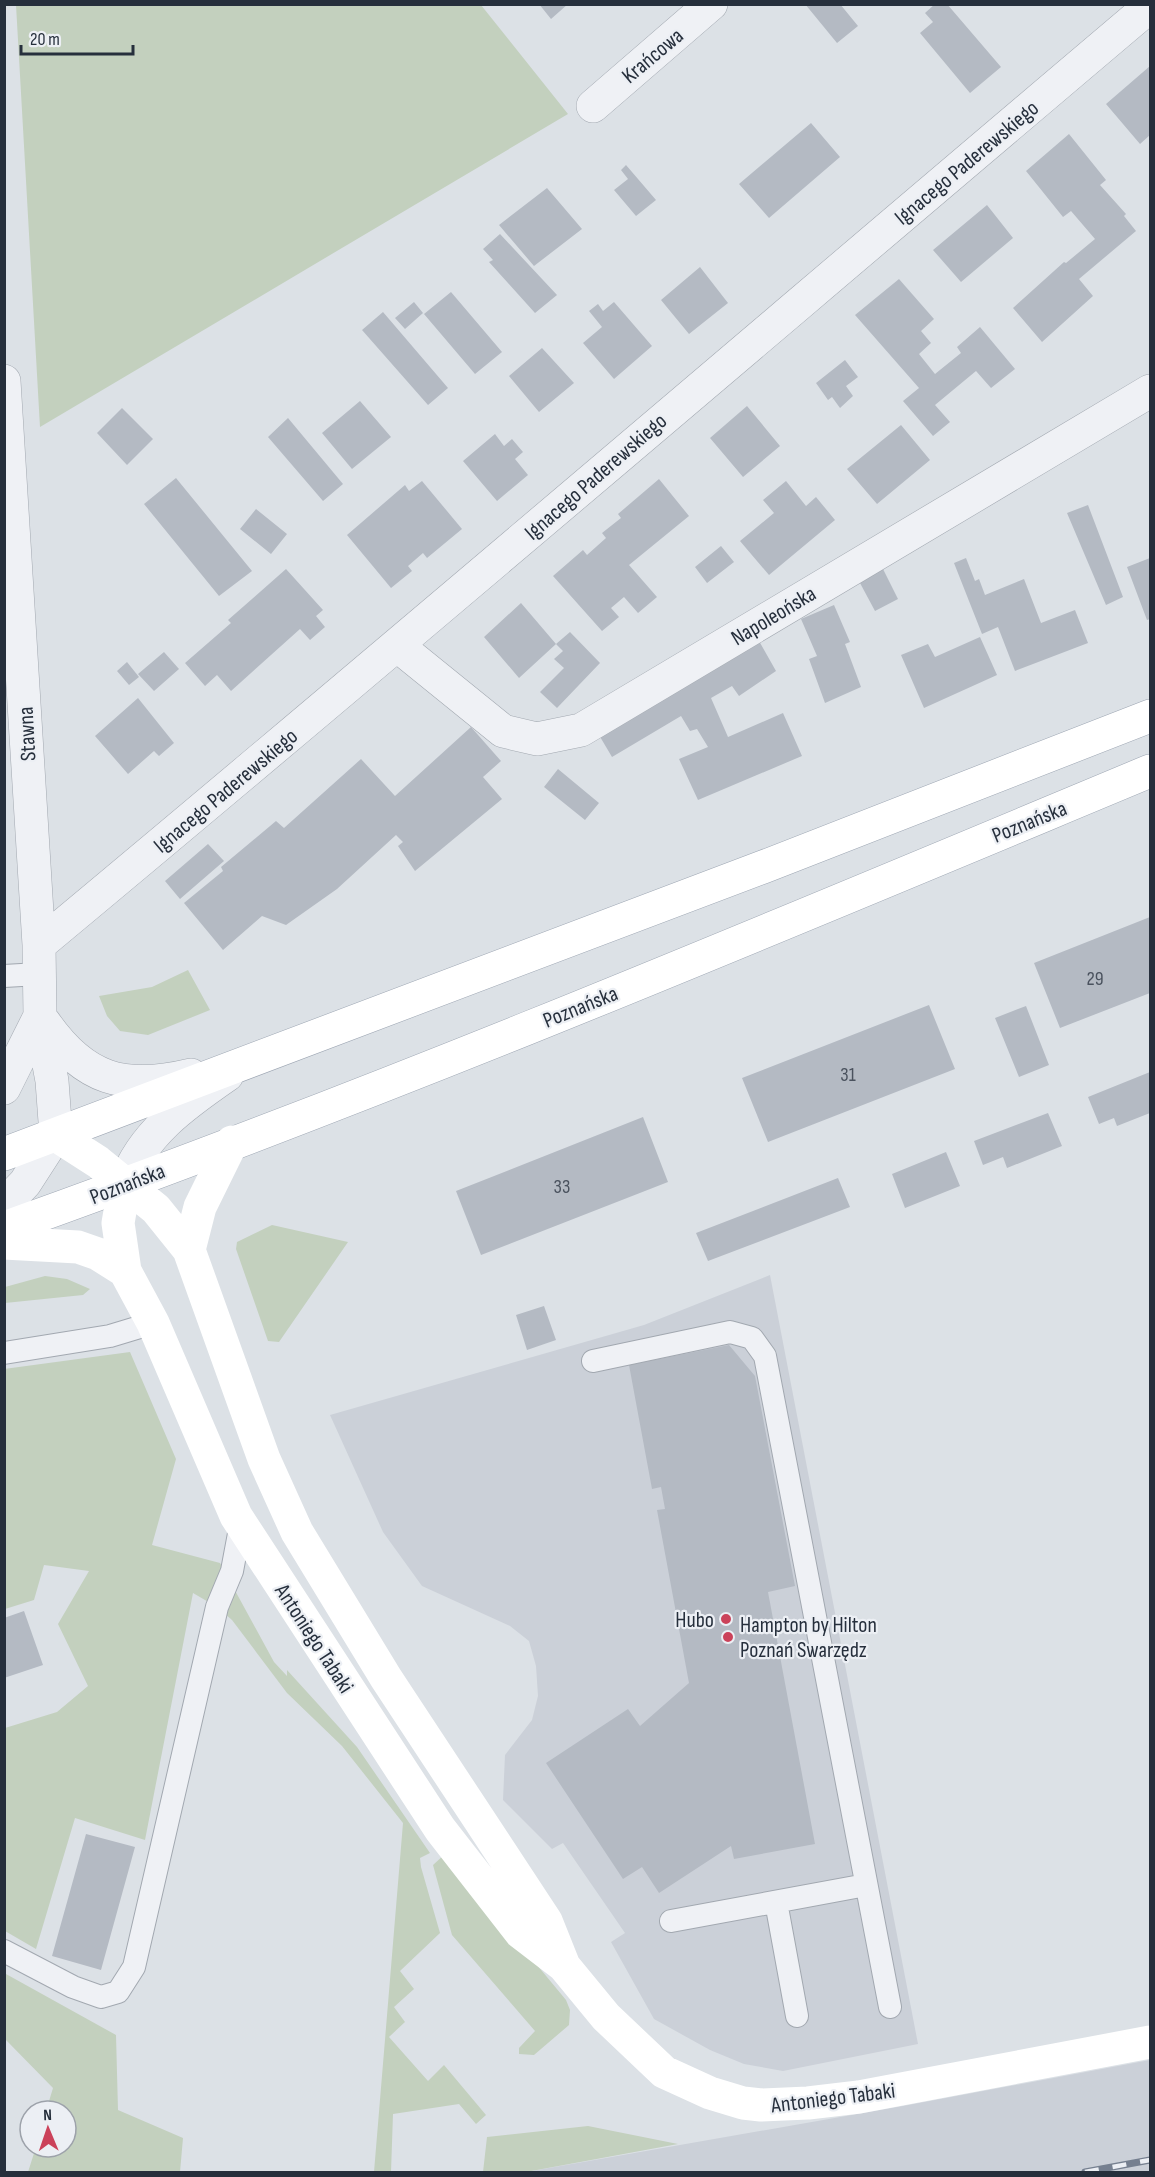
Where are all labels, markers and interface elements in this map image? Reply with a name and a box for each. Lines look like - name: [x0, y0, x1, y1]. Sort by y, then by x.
- scale bar: [21, 18, 134, 56]
- street label: Krańcowa: [617, 23, 689, 90]
- text: 20 m: [30, 29, 60, 50]
- street label: Ignacego Paderewskiego: [889, 95, 1044, 231]
- street label: Ignacego Paderewskiego: [519, 408, 673, 546]
- street label: Napoleońska: [726, 580, 821, 652]
- street label: Stawna: [13, 706, 42, 762]
- street label: Ignacego Paderewskiego: [148, 723, 303, 859]
- street label: Poznańska: [988, 795, 1071, 850]
- house number: 29: [1086, 967, 1104, 991]
- street label: Poznańska: [539, 980, 622, 1035]
- house number: 31: [840, 1063, 856, 1087]
- street label: Poznańska: [86, 1158, 169, 1211]
- house number: 33: [554, 1175, 570, 1199]
- street label: Antoniego Tabaki: [268, 1578, 359, 1698]
- place label: Hubo: [675, 1607, 714, 1634]
- marker: Hubo: [719, 1612, 733, 1626]
- place label: Hampton by Hilton Poznań Swarzędz: [740, 1612, 877, 1664]
- marker: Hampton by Hilton Poznań Swarzędz: [721, 1630, 735, 1644]
- street label: Antoniego Tabaki: [769, 2077, 897, 2120]
- north arrow: [18, 2099, 78, 2159]
- text: N: [43, 2106, 52, 2125]

